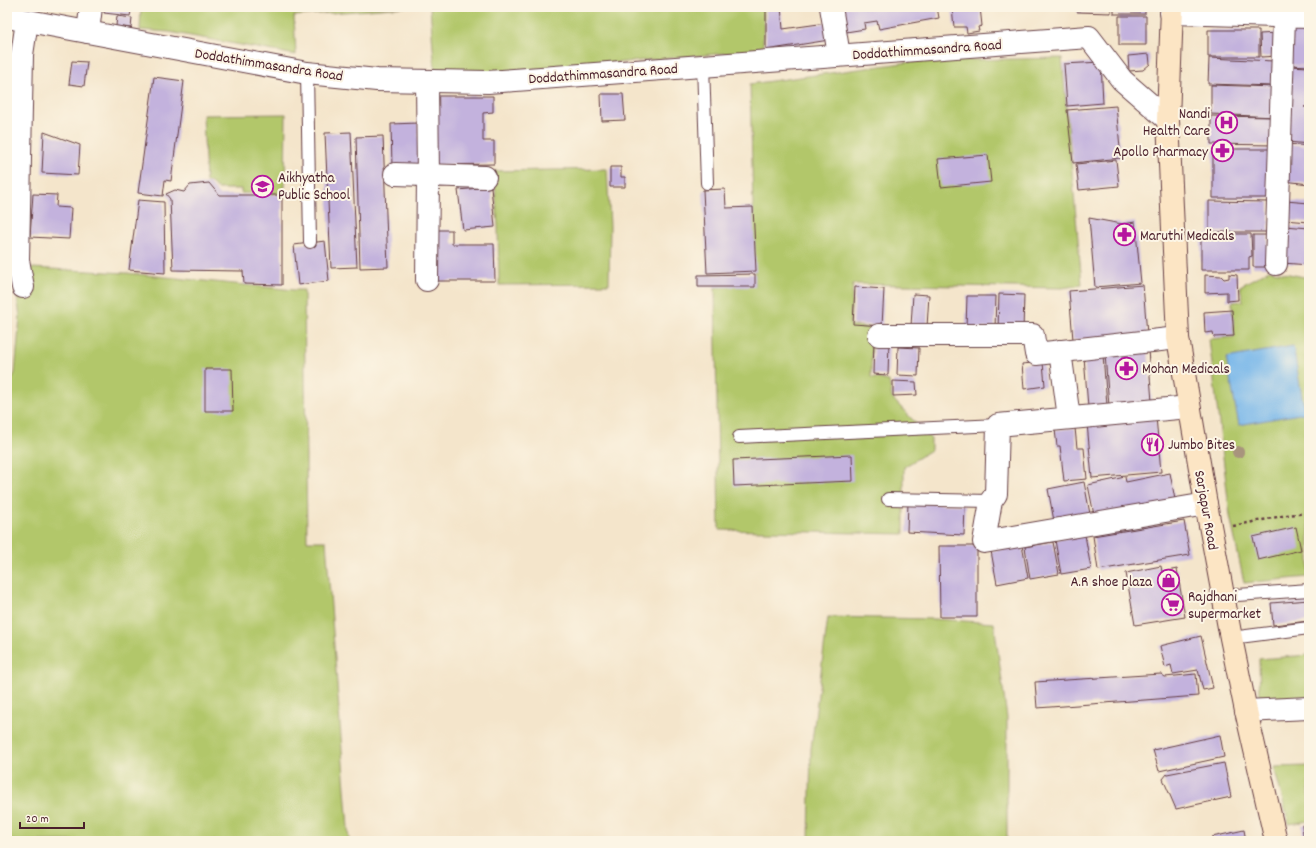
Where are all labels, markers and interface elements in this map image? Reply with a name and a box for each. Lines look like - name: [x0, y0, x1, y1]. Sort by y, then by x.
- street label: Doddathimmasandra Road: [852, 35, 1003, 67]
- street label: Doddathimmasandra Road: [193, 43, 344, 89]
- street label: Doddathimmasandra Road: [528, 59, 679, 91]
- place label: Nandi Health Care: [1143, 104, 1210, 143]
- hospital icon: Nandi Health Care: [1213, 109, 1239, 135]
- pharmacy icon: Apollo Pharmacy: [1210, 138, 1236, 164]
- place label: Apollo Pharmacy: [1113, 142, 1209, 164]
- place label: Aikhyatha Public School: [278, 168, 350, 207]
- school or university icon: Aikhyatha Public School: [250, 173, 276, 199]
- pharmacy icon: Maruthi Medicals: [1111, 222, 1137, 248]
- place label: Maruthi Medicals: [1140, 226, 1235, 248]
- pharmacy icon: Mohan Medicals: [1113, 355, 1139, 381]
- place label: Mohan Medicals: [1142, 359, 1230, 381]
- restaurant icon: Jumbo Bites: [1140, 431, 1166, 457]
- place label: Jumbo Bites: [1168, 435, 1235, 457]
- street label: Sarjapur Road: [1187, 469, 1223, 552]
- shop icon: A.R shoe plaza: [1155, 568, 1181, 594]
- place label: A.R shoe plaza: [1070, 572, 1153, 594]
- place label: Rajdhani supermarket: [1188, 587, 1262, 626]
- supermarket icon: Rajdhani supermarket: [1160, 592, 1186, 618]
- scale bar: [20, 804, 84, 830]
- text: 20 m: [26, 811, 49, 828]

